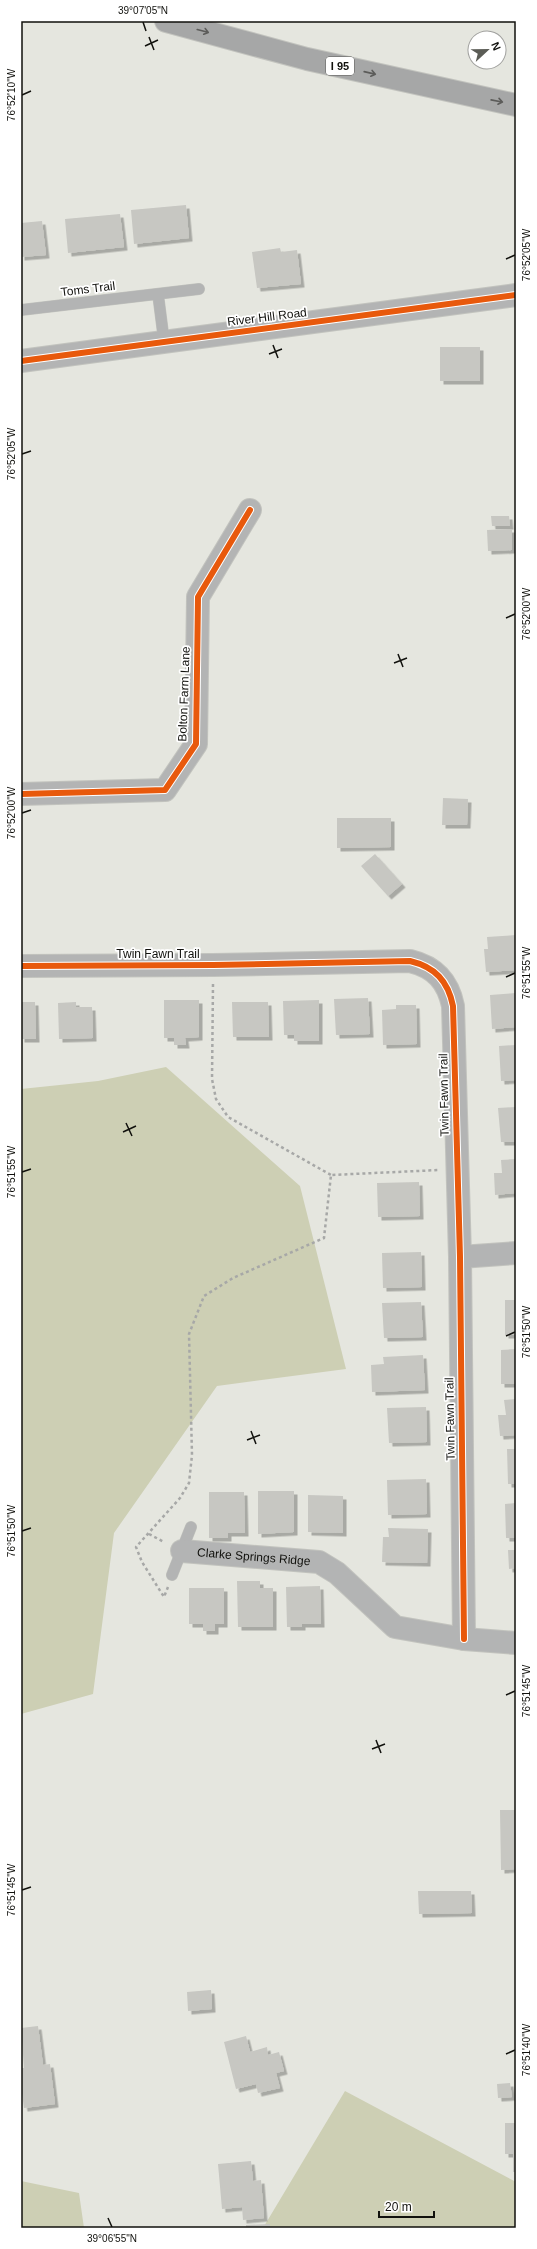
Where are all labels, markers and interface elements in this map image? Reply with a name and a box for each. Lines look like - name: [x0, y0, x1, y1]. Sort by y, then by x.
- text: 39°07'05"N: [118, 5, 168, 16]
- one-way arrow: [197, 28, 210, 35]
- north arrow: [467, 30, 507, 70]
- text: N: [489, 40, 503, 52]
- road number: I 95: [326, 57, 354, 75]
- text: 76°52'10"W: [6, 68, 17, 121]
- one-way arrow: [363, 70, 376, 78]
- one-way arrow: [490, 97, 503, 105]
- text: 76°52'05"W: [521, 228, 532, 281]
- street label: Toms Trail: [60, 279, 116, 299]
- street label: River Hill Road: [226, 305, 308, 329]
- text: 76°52'05"W: [6, 427, 17, 480]
- text: 76°52'00"W: [521, 587, 532, 640]
- street label: Bolton Farm Lane: [175, 646, 193, 742]
- text: 76°52'00"W: [6, 786, 17, 839]
- text: 76°51'55"W: [521, 946, 532, 999]
- street label: Twin Fawn Trail: [116, 947, 200, 961]
- street label: Twin Fawn Trail: [436, 1053, 452, 1137]
- text: 76°51'55"W: [6, 1145, 17, 1198]
- text: 76°51'50"W: [521, 1305, 532, 1358]
- street label: Twin Fawn Trail: [442, 1377, 458, 1461]
- text: 76°51'50"W: [6, 1504, 17, 1557]
- street label: Clarke Springs Ridge: [197, 1545, 311, 1568]
- text: 76°51'45"W: [521, 1664, 532, 1717]
- text: 76°51'45"W: [6, 1863, 17, 1916]
- text: 76°51'40"W: [521, 2023, 532, 2076]
- scale bar: [379, 2193, 434, 2219]
- text: 20 m: [385, 2200, 412, 2214]
- text: 39°06'55"N: [87, 2233, 137, 2244]

